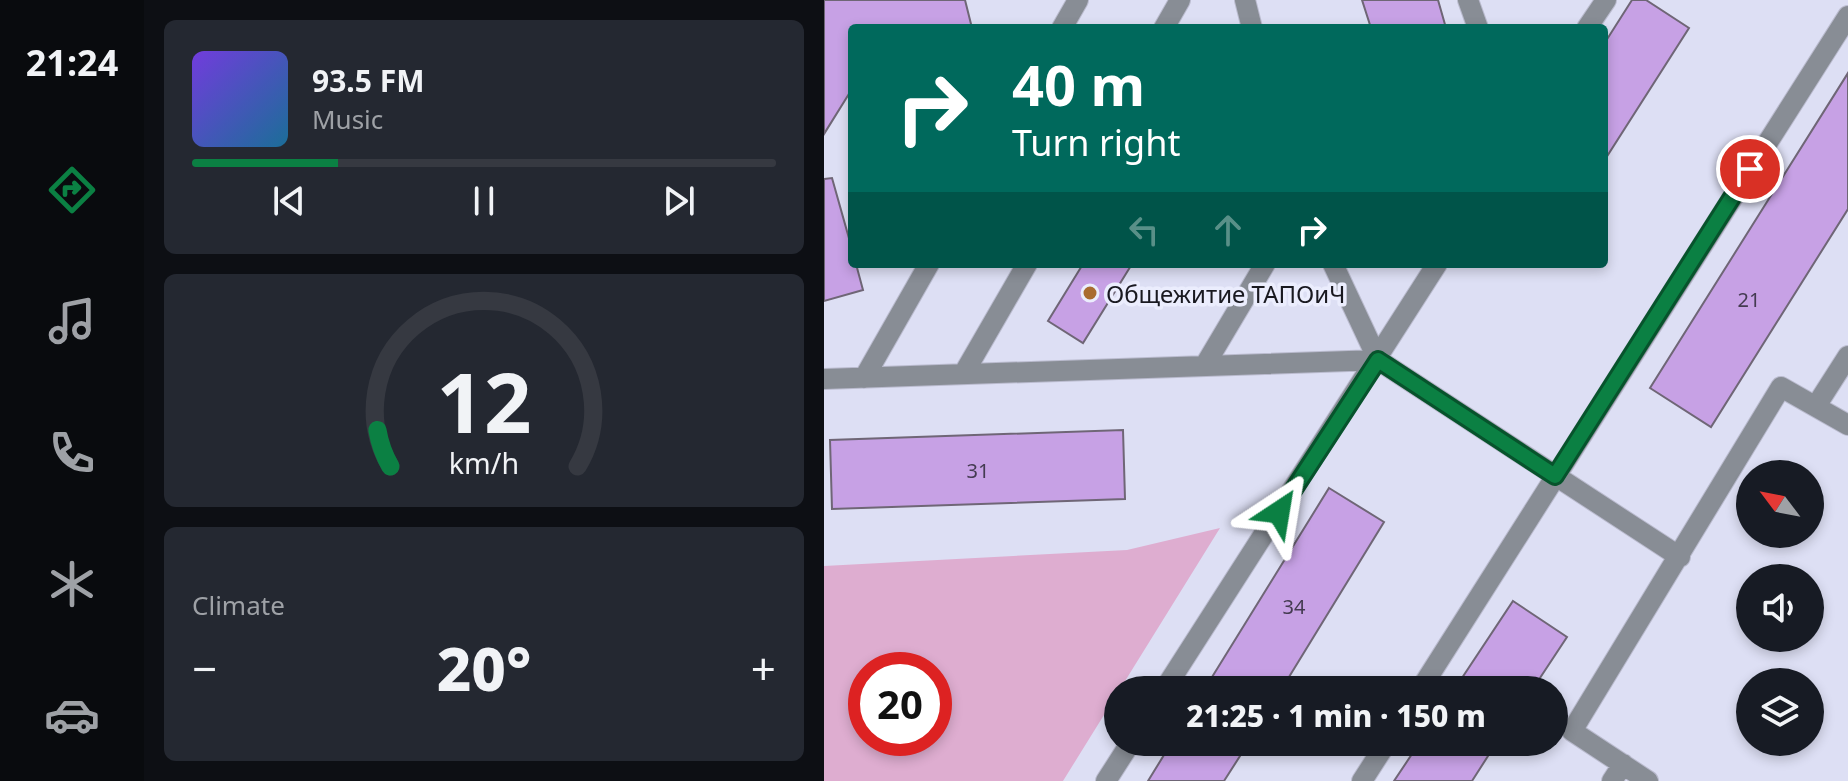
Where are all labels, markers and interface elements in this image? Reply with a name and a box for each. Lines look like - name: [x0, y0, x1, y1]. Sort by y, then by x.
- text: 21:24: [26, 38, 118, 87]
- text: 40 m: [1012, 46, 1145, 122]
- icon: right: [880, 56, 984, 160]
- text: 93.5 FM: [312, 60, 424, 101]
- text: Music: [312, 101, 383, 137]
- text: Turn right: [1012, 118, 1180, 167]
- pin: [1716, 135, 1784, 203]
- icon: arrive: [1728, 147, 1772, 191]
- icon: directions: [44, 162, 100, 218]
- icon: previous: [267, 179, 311, 223]
- icon: pause: [462, 179, 506, 223]
- icon: next: [657, 179, 701, 223]
- icon: left: [1122, 208, 1166, 252]
- icon: ahead: [1206, 208, 1250, 252]
- icon: right: [1290, 208, 1334, 252]
- place label: Общежитие ТАПОиЧ: [1106, 277, 1345, 310]
- marker: Общежитие ТАПОиЧ: [1081, 284, 1099, 302]
- house number: 21: [1738, 286, 1760, 313]
- icon: music: [44, 293, 100, 349]
- text: 12: [436, 343, 532, 456]
- icon: phone: [44, 425, 100, 481]
- text: km/h: [449, 443, 519, 482]
- house number: 31: [967, 457, 989, 484]
- north arrow: [1736, 460, 1824, 548]
- map controls: [1736, 460, 1824, 756]
- position arrow: [1237, 470, 1321, 554]
- icon: climate: [44, 556, 100, 612]
- button: sound: [1736, 564, 1824, 652]
- text: Climate: [192, 587, 285, 623]
- house number: 34: [1283, 593, 1306, 620]
- text: 20°: [437, 627, 531, 709]
- text: −: [192, 638, 217, 698]
- text: +: [751, 638, 776, 698]
- speed limit sign: 20: [848, 652, 952, 756]
- button: layers: [1736, 668, 1824, 756]
- icon: car: [44, 687, 100, 743]
- text: 21:25 · 1 min · 150 m: [1186, 695, 1486, 736]

